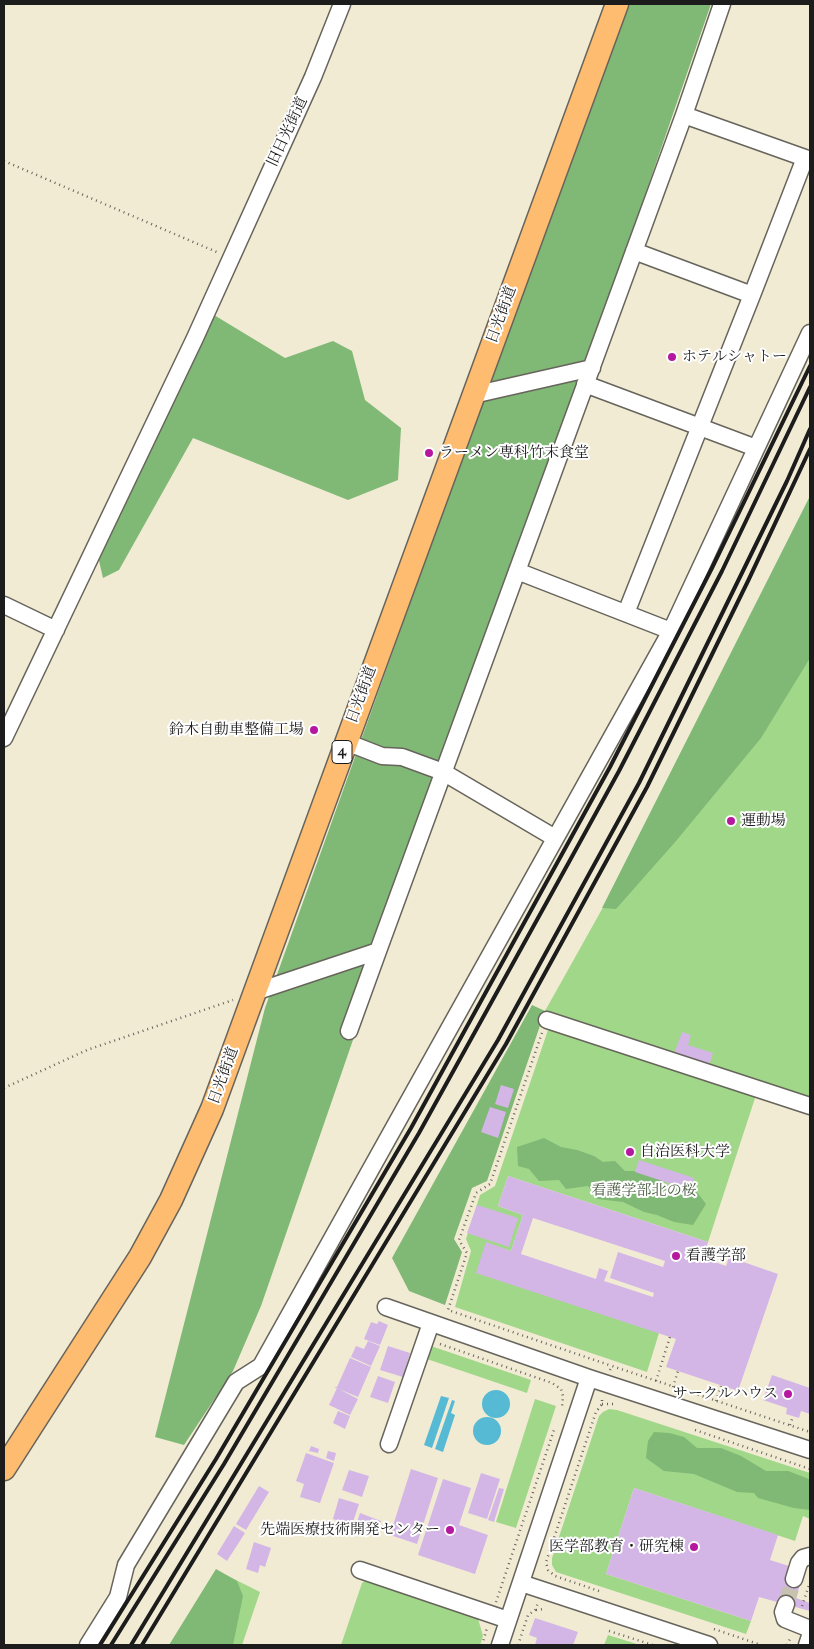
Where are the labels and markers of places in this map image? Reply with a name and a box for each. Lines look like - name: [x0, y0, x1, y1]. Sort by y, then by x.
- place label: ホテルシャトー: [682, 348, 787, 366]
- marker: ホテルシャトー: [666, 351, 678, 363]
- place label: ラーメン専科竹末食堂: [439, 444, 589, 462]
- marker: ラーメン専科竹末食堂: [423, 447, 435, 459]
- place label: 鈴木自動車整備工場: [169, 721, 304, 739]
- marker: 鈴木自動車整備工場: [308, 724, 320, 736]
- place label: 運動場: [741, 812, 786, 830]
- marker: 運動場: [725, 815, 737, 827]
- place label: 自治医科大学: [640, 1143, 730, 1161]
- marker: 自治医科大学: [624, 1146, 636, 1158]
- place label: 看護学部: [686, 1247, 746, 1265]
- marker: 看護学部: [670, 1250, 682, 1262]
- place label: サークルハウス: [673, 1385, 778, 1403]
- marker: サークルハウス: [782, 1388, 794, 1400]
- place label: 先端医療技術開発センター: [260, 1521, 440, 1539]
- marker: 先端医療技術開発センター: [444, 1524, 456, 1536]
- place label: 医学部教育・研究棟: [549, 1538, 684, 1556]
- marker: 医学部教育・研究棟: [688, 1541, 700, 1553]

